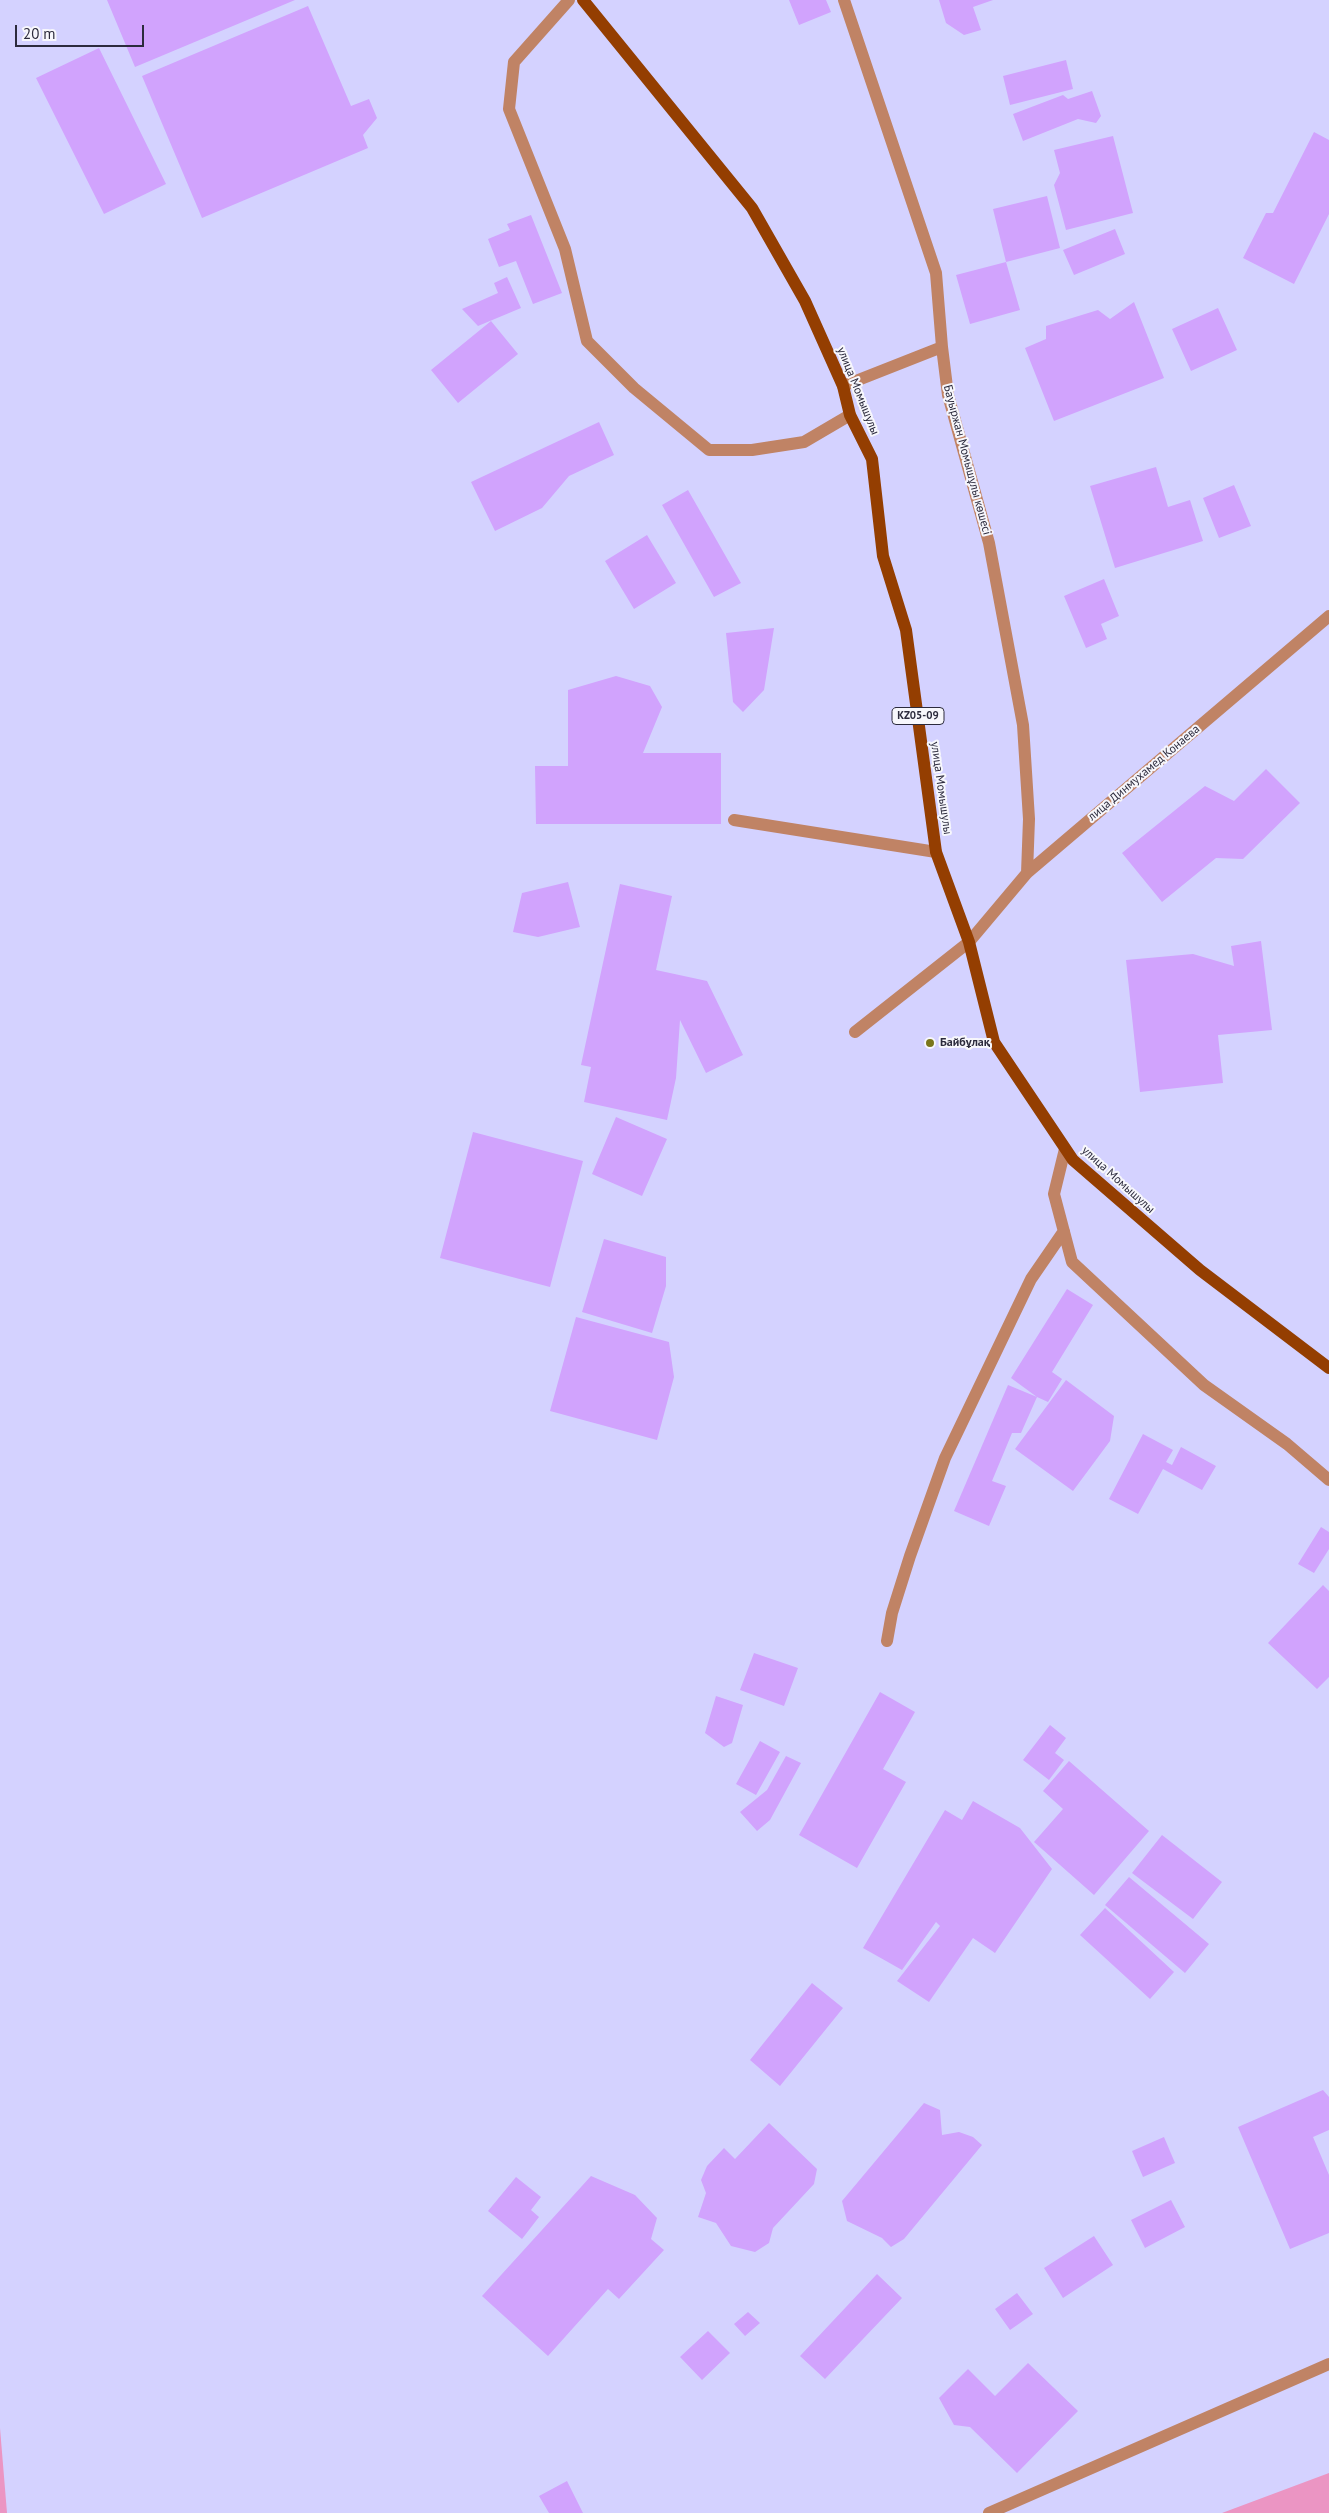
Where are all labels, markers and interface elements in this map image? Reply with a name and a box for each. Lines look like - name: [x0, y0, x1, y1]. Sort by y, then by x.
- scale bar: [18, 15, 146, 47]
- text: 20 m: [23, 24, 56, 43]
- street label: улица Момышулы: [834, 345, 882, 437]
- street label: Бауыржан Момышұлы көшесі: [940, 383, 994, 537]
- road number: KZ05-09: [892, 708, 944, 724]
- street label: лица Динмухамед Конаева: [1085, 722, 1203, 824]
- street label: улица Момышулы: [927, 741, 955, 835]
- place label: Байбұлақ: [940, 1036, 990, 1050]
- marker: Байбұлақ: [924, 1037, 936, 1049]
- street label: улица Момышулы: [1078, 1143, 1158, 1217]

